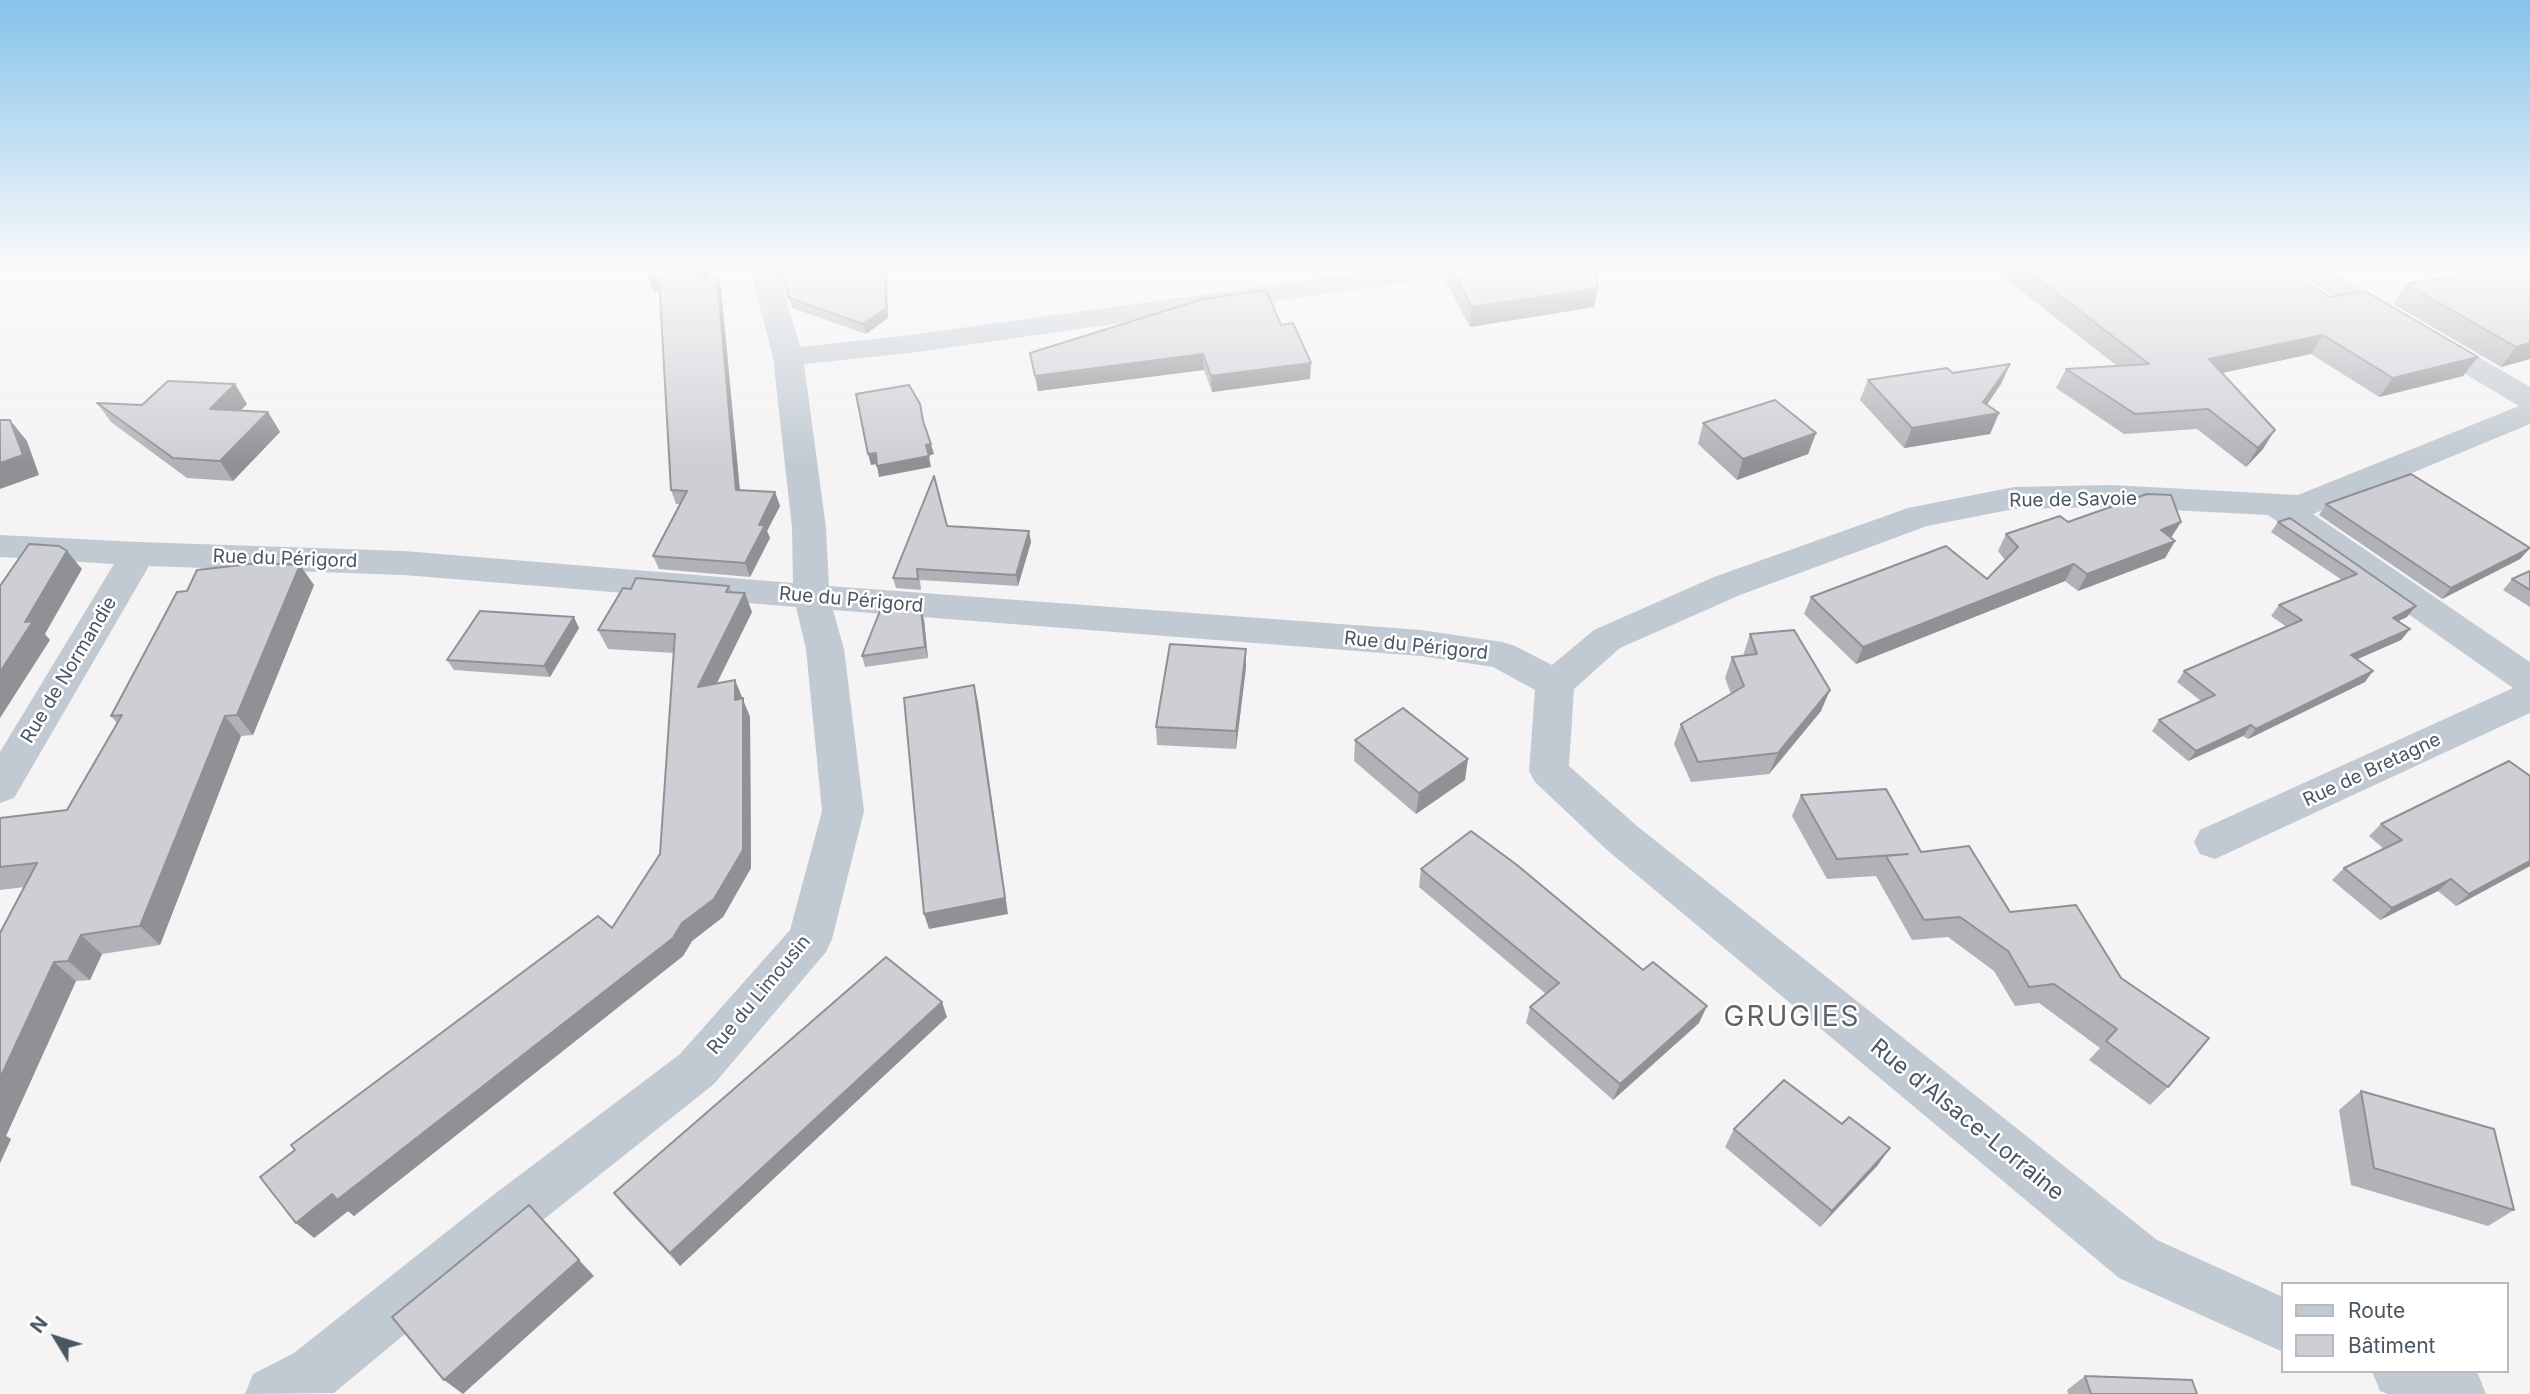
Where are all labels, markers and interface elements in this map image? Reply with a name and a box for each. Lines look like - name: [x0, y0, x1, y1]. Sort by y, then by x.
- street label: Rue de Savoie: [2009, 487, 2137, 513]
- street label: Rue du Périgord: [212, 545, 358, 573]
- street label: Rue du Périgord: [778, 582, 924, 618]
- street label: Rue de Normandie: [16, 593, 122, 747]
- street label: Rue du Périgord: [1343, 627, 1489, 665]
- street label: Rue de Bretagne: [2300, 728, 2444, 812]
- street label: Rue du Limousin: [703, 931, 815, 1059]
- district label: GRUGIES: [1724, 1001, 1860, 1035]
- street label: Rue d'Alsace-Lorraine: [1865, 1033, 2069, 1207]
- legend: [2282, 1282, 2509, 1373]
- text: Route: [2348, 1298, 2405, 1323]
- north arrow: [21, 1303, 91, 1373]
- text: N: [26, 1312, 53, 1338]
- text: Bâtiment: [2348, 1333, 2435, 1358]

